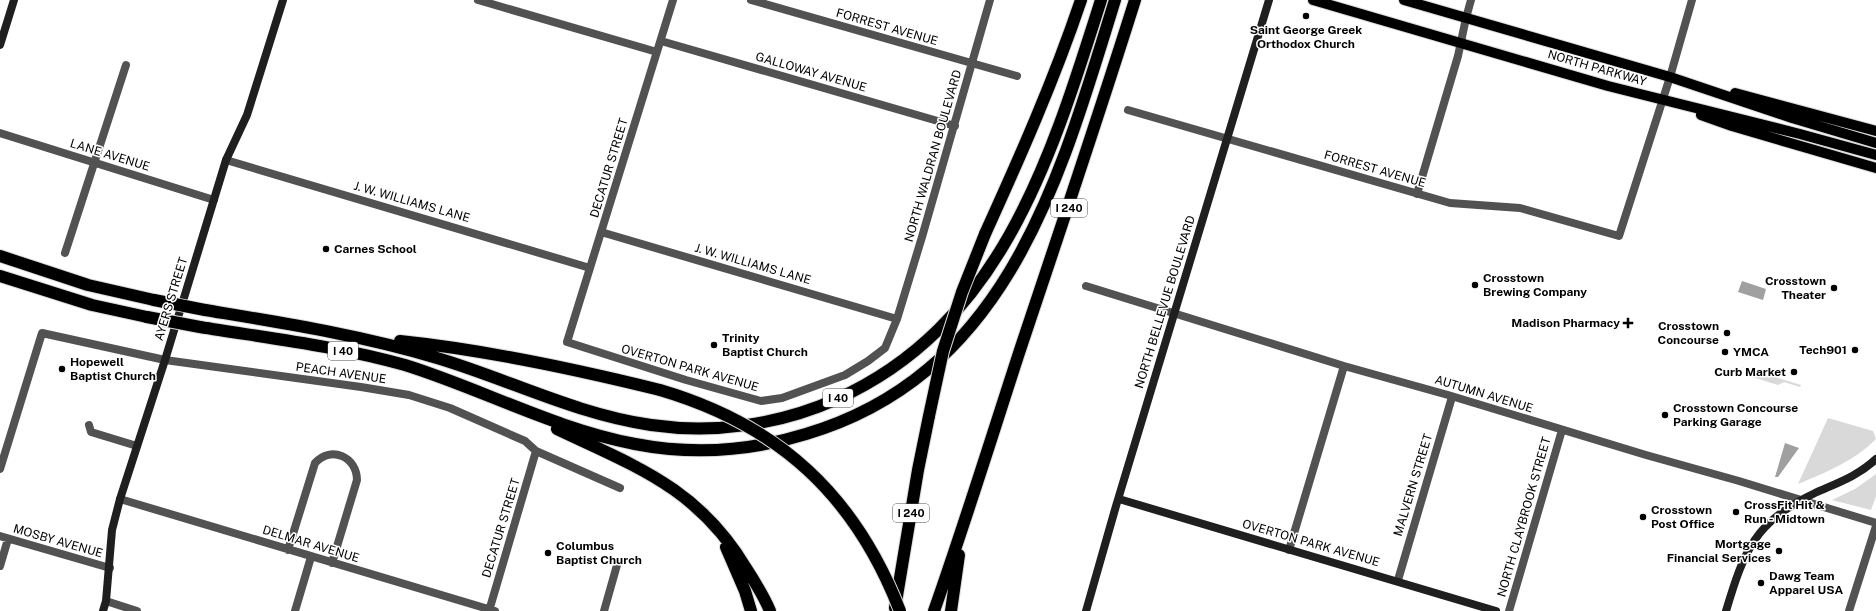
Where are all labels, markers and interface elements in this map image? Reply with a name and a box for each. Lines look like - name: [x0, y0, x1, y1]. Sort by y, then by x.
- street label: FORREST AVENUE: [835, 6, 939, 48]
- marker: Saint George Greek Orthodox Church: [1301, 11, 1311, 21]
- place label: Saint George Greek Orthodox Church: [1250, 23, 1362, 51]
- street label: NORTH PARKWAY: [1546, 47, 1649, 89]
- street label: GALLOWAY AVENUE: [754, 49, 868, 95]
- street label: NORTH WALDRAN BOULEVARD: [902, 68, 964, 244]
- street label: DECATUR STREET: [587, 117, 631, 219]
- street label: LANE AVENUE: [68, 136, 152, 174]
- street label: FORREST AVENUE: [1323, 148, 1427, 190]
- street label: J. W. WILLIAMS LANE: [352, 179, 472, 225]
- road number: I 240: [1051, 199, 1087, 217]
- street label: NORTH BELLEVUE BOULEVARD: [1132, 214, 1198, 390]
- street label: J. W. WILLIAMS LANE: [693, 241, 813, 287]
- place label: Carnes School: [334, 242, 417, 256]
- marker: Carnes School: [321, 244, 331, 254]
- street label: AYERS STREET: [152, 256, 190, 342]
- place label: Crosstown Brewing Company: [1483, 271, 1587, 299]
- place label: Crosstown Theater: [1765, 274, 1826, 302]
- marker: Crosstown Brewing Company: [1470, 280, 1480, 290]
- marker: Crosstown Theater: [1829, 283, 1839, 293]
- place label: Madison Pharmacy: [1511, 316, 1620, 330]
- marker: Madison Pharmacy: [1623, 318, 1633, 328]
- place label: Crosstown Concourse: [1658, 319, 1719, 347]
- marker: Crosstown Concourse: [1722, 328, 1732, 338]
- place label: Trinity Baptist Church: [722, 331, 808, 359]
- marker: Trinity Baptist Church: [709, 340, 719, 350]
- road number: I 40: [328, 342, 358, 360]
- street label: OVERTON PARK AVENUE: [620, 342, 760, 394]
- place label: Tech901: [1799, 343, 1847, 357]
- place label: YMCA: [1733, 345, 1769, 359]
- marker: Tech901: [1850, 345, 1860, 355]
- marker: YMCA: [1720, 347, 1730, 357]
- place label: Hopewell Baptist Church: [70, 355, 156, 383]
- street label: PEACH AVENUE: [295, 360, 387, 386]
- marker: Hopewell Baptist Church: [57, 364, 67, 374]
- place label: Curb Market: [1714, 365, 1786, 379]
- marker: Curb Market: [1789, 367, 1799, 377]
- street label: AUTUMN AVENUE: [1433, 372, 1535, 416]
- road number: I 40: [823, 389, 853, 407]
- place label: Crosstown Concourse Parking Garage: [1673, 401, 1798, 429]
- marker: Crosstown Concourse Parking Garage: [1660, 410, 1670, 420]
- street label: MALVERN STREET: [1391, 432, 1435, 538]
- street label: NORTH CLAYBROOK STREET: [1494, 436, 1554, 598]
- street label: DECATUR STREET: [479, 477, 523, 579]
- place label: CrossFit Hit & Run - Midtown: [1744, 498, 1825, 526]
- place label: Crosstown Post Office: [1651, 503, 1715, 531]
- road number: I 240: [893, 504, 929, 522]
- marker: CrossFit Hit & Run - Midtown: [1731, 507, 1741, 517]
- marker: Crosstown Post Office: [1638, 512, 1648, 522]
- street label: OVERTON PARK AVENUE: [1241, 517, 1381, 569]
- street label: MOSBY AVENUE: [12, 522, 104, 560]
- street label: DELMAR AVENUE: [261, 523, 361, 565]
- place label: Mortgage Financial Services: [1667, 537, 1771, 565]
- place label: Columbus Baptist Church: [556, 539, 642, 567]
- marker: Mortgage Financial Services: [1774, 546, 1784, 556]
- marker: Columbus Baptist Church: [543, 548, 553, 558]
- place label: Dawg Team Apparel USA: [1769, 569, 1843, 597]
- marker: Dawg Team Apparel USA: [1756, 578, 1766, 588]

